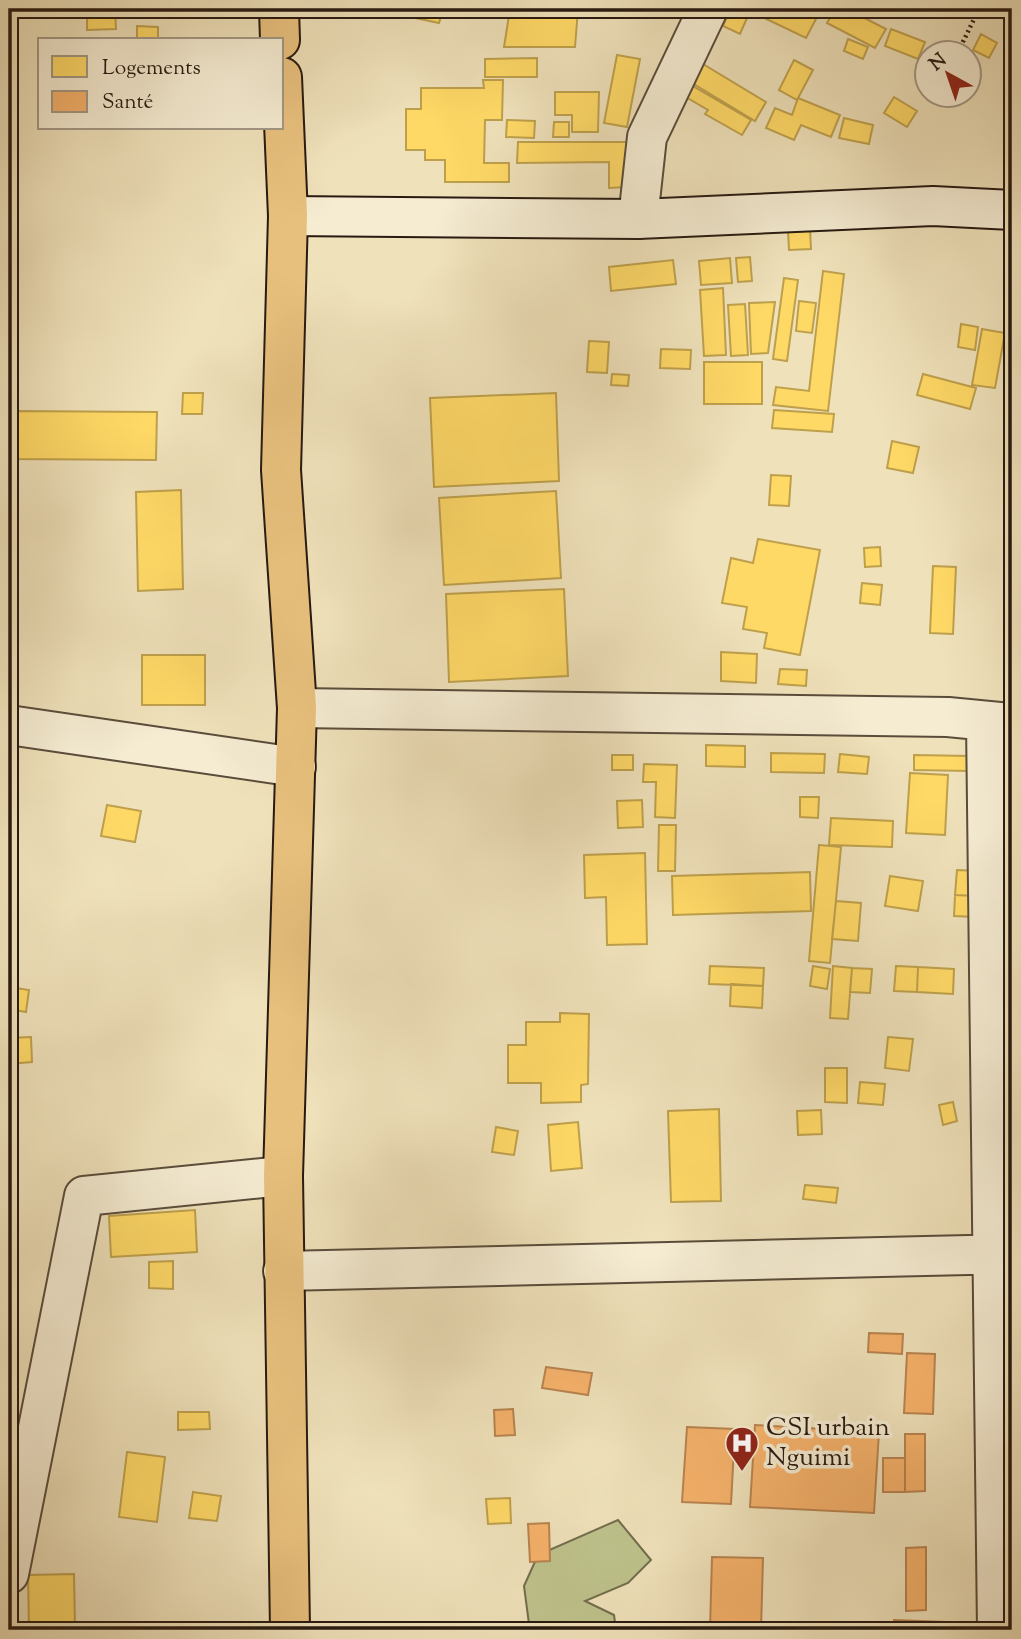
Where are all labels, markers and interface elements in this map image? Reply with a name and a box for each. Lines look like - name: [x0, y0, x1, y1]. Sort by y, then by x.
- legend: [38, 38, 284, 130]
- north arrow: [912, 38, 982, 108]
- text: N: [924, 48, 953, 78]
- text: Logements: [102, 54, 201, 84]
- text: Santé: [102, 88, 153, 118]
- place label: CSI urbain Nguimi: [766, 1410, 890, 1477]
- hospital icon: CSI urbain Nguimi: [723, 1424, 761, 1473]

